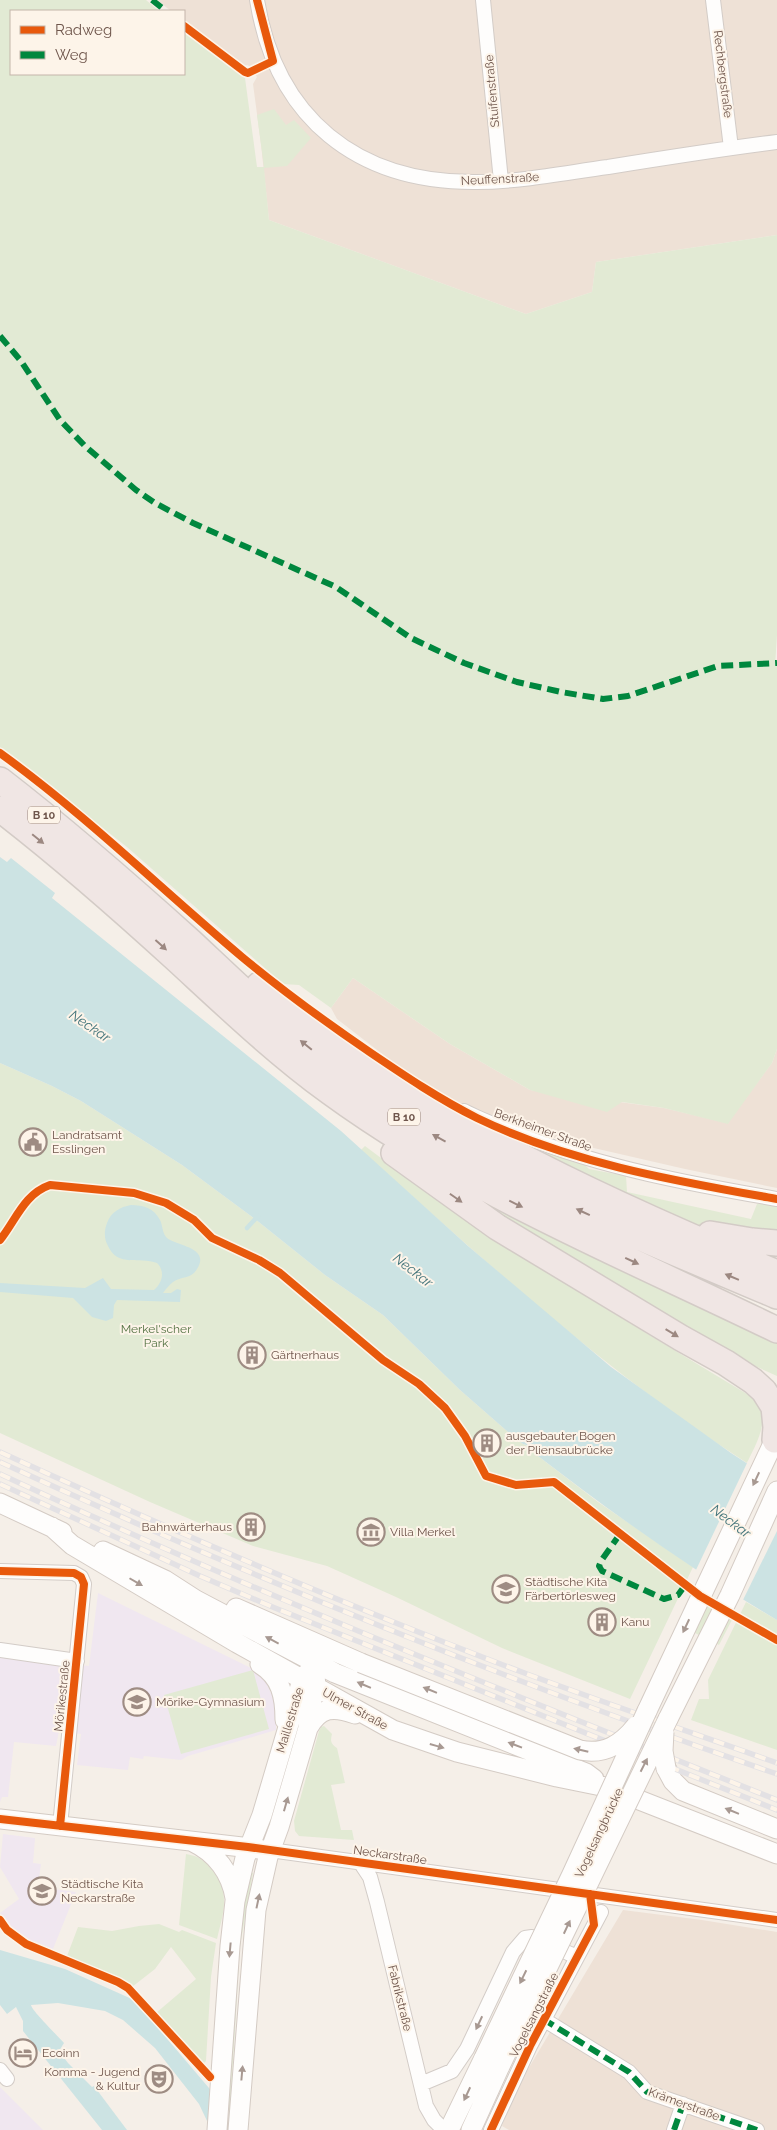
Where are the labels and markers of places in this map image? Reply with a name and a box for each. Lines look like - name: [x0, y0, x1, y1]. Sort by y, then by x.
- public building icon: Landratsamt Esslingen: [18, 1127, 48, 1157]
- place label: Landratsamt Esslingen: [52, 1128, 122, 1156]
- building icon: Gärtnerhaus: [237, 1340, 267, 1370]
- place label: Gärtnerhaus: [271, 1348, 339, 1362]
- building icon: ausgebauter Bogen der Pliensaubrücke: [472, 1428, 502, 1458]
- place label: ausgebauter Bogen der Pliensaubrücke: [506, 1429, 616, 1457]
- building icon: Bahnwärterhaus: [236, 1512, 266, 1542]
- museum icon: Villa Merkel: [356, 1517, 386, 1547]
- place label: Bahnwärterhaus: [142, 1520, 232, 1534]
- place label: Villa Merkel: [390, 1525, 456, 1539]
- school or university icon: Städtische Kita Färbertörlesweg: [491, 1574, 521, 1604]
- place label: Städtische Kita Färbertörlesweg: [525, 1575, 616, 1603]
- building icon: Kanu: [587, 1607, 617, 1637]
- place label: Kanu: [621, 1615, 649, 1629]
- school or university icon: Mörike-Gymnasium: [122, 1687, 152, 1717]
- place label: Mörike-Gymnasium: [156, 1695, 265, 1709]
- school or university icon: Städtische Kita Neckarstraße: [27, 1876, 57, 1906]
- place label: Städtische Kita Neckarstraße: [61, 1877, 143, 1905]
- hotel icon: Ecoinn: [8, 2038, 38, 2068]
- place label: Ecoinn: [42, 2046, 79, 2060]
- theatre icon: Komma - Jugend & Kultur: [144, 2064, 174, 2094]
- place label: Komma - Jugend & Kultur: [44, 2065, 141, 2093]

